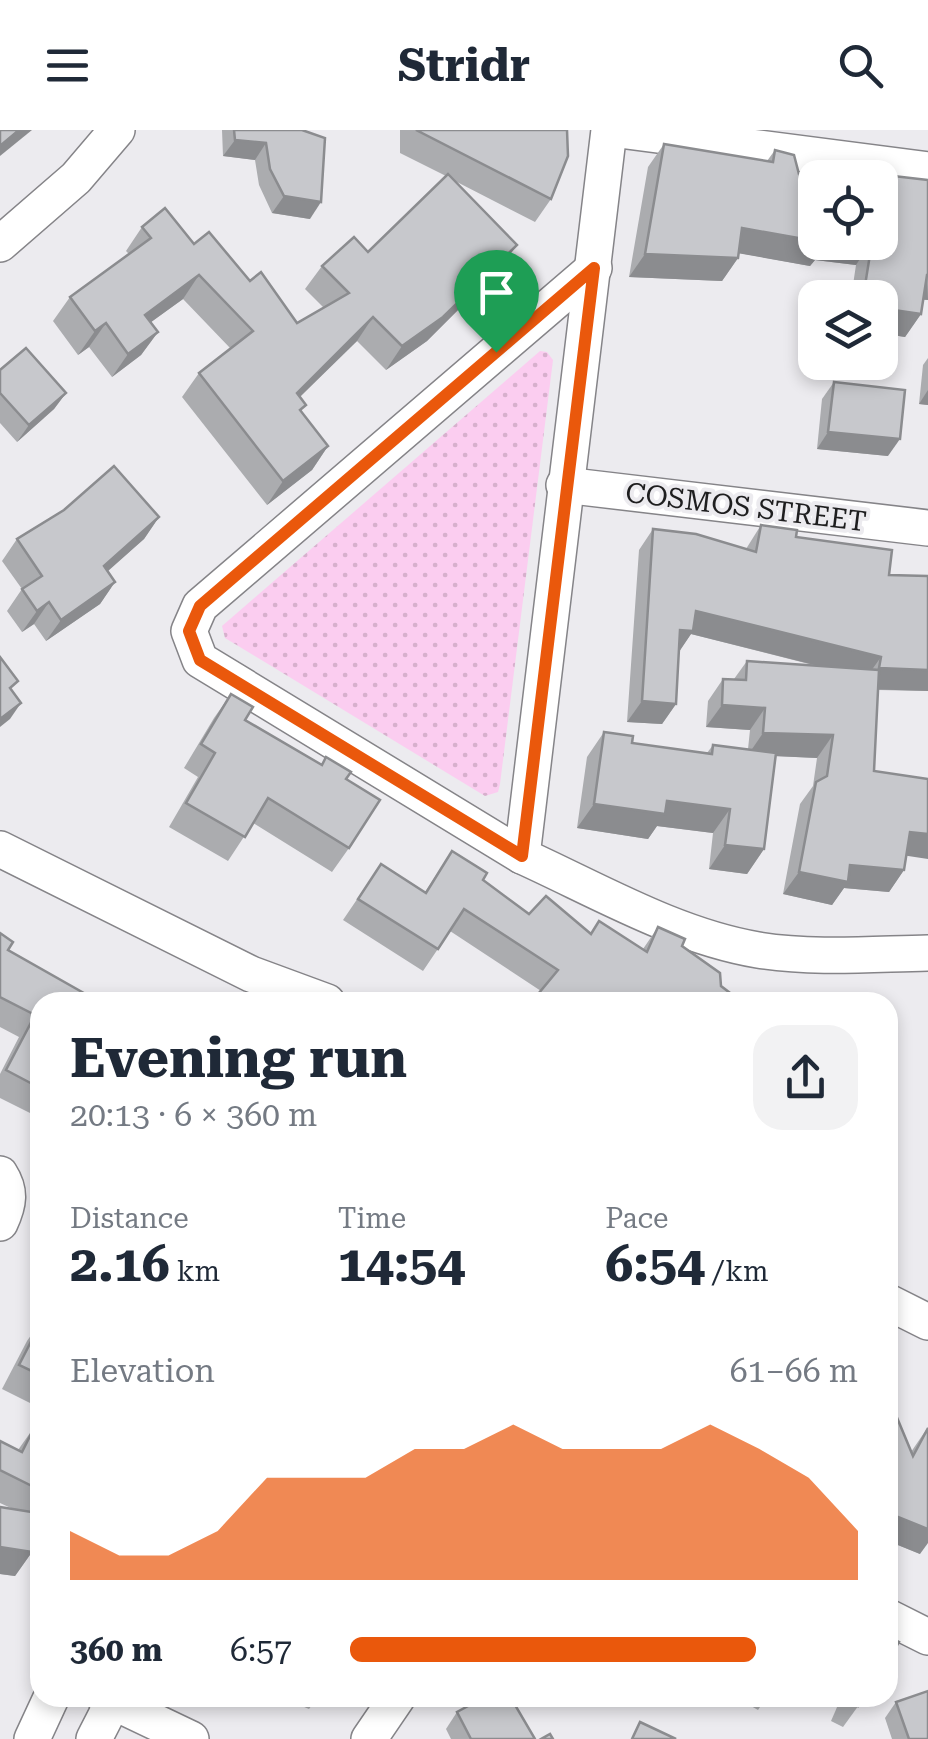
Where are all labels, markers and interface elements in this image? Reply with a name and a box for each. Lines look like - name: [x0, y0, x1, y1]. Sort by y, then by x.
- icon: menu: [40, 38, 95, 93]
- icon: search: [833, 38, 888, 93]
- text: Stridr: [398, 39, 530, 92]
- map controls: [798, 160, 898, 380]
- button: locate: [798, 160, 898, 260]
- pin: [454, 250, 539, 353]
- icon: arrive: [469, 265, 524, 320]
- button: layers: [798, 280, 898, 380]
- street label: COSMOS STREET: [624, 476, 868, 538]
- button: share: [753, 1025, 858, 1130]
- text: Evening run: [70, 1026, 407, 1090]
- text: 20:13 · 6 × 360 m: [70, 1096, 317, 1134]
- text: Distance: [70, 1202, 189, 1235]
- text: Time: [338, 1202, 406, 1235]
- text: Pace: [605, 1202, 669, 1235]
- text: 2.16: [70, 1235, 170, 1293]
- text: 14:54: [338, 1235, 465, 1293]
- text: 6:54: [605, 1235, 705, 1293]
- text: km: [170, 1255, 220, 1288]
- text: /km: [705, 1255, 769, 1288]
- text: Elevation: [70, 1352, 215, 1390]
- text: 61–66 m: [730, 1352, 858, 1390]
- text: 360 m: [70, 1631, 163, 1669]
- text: 6:57: [230, 1631, 292, 1669]

